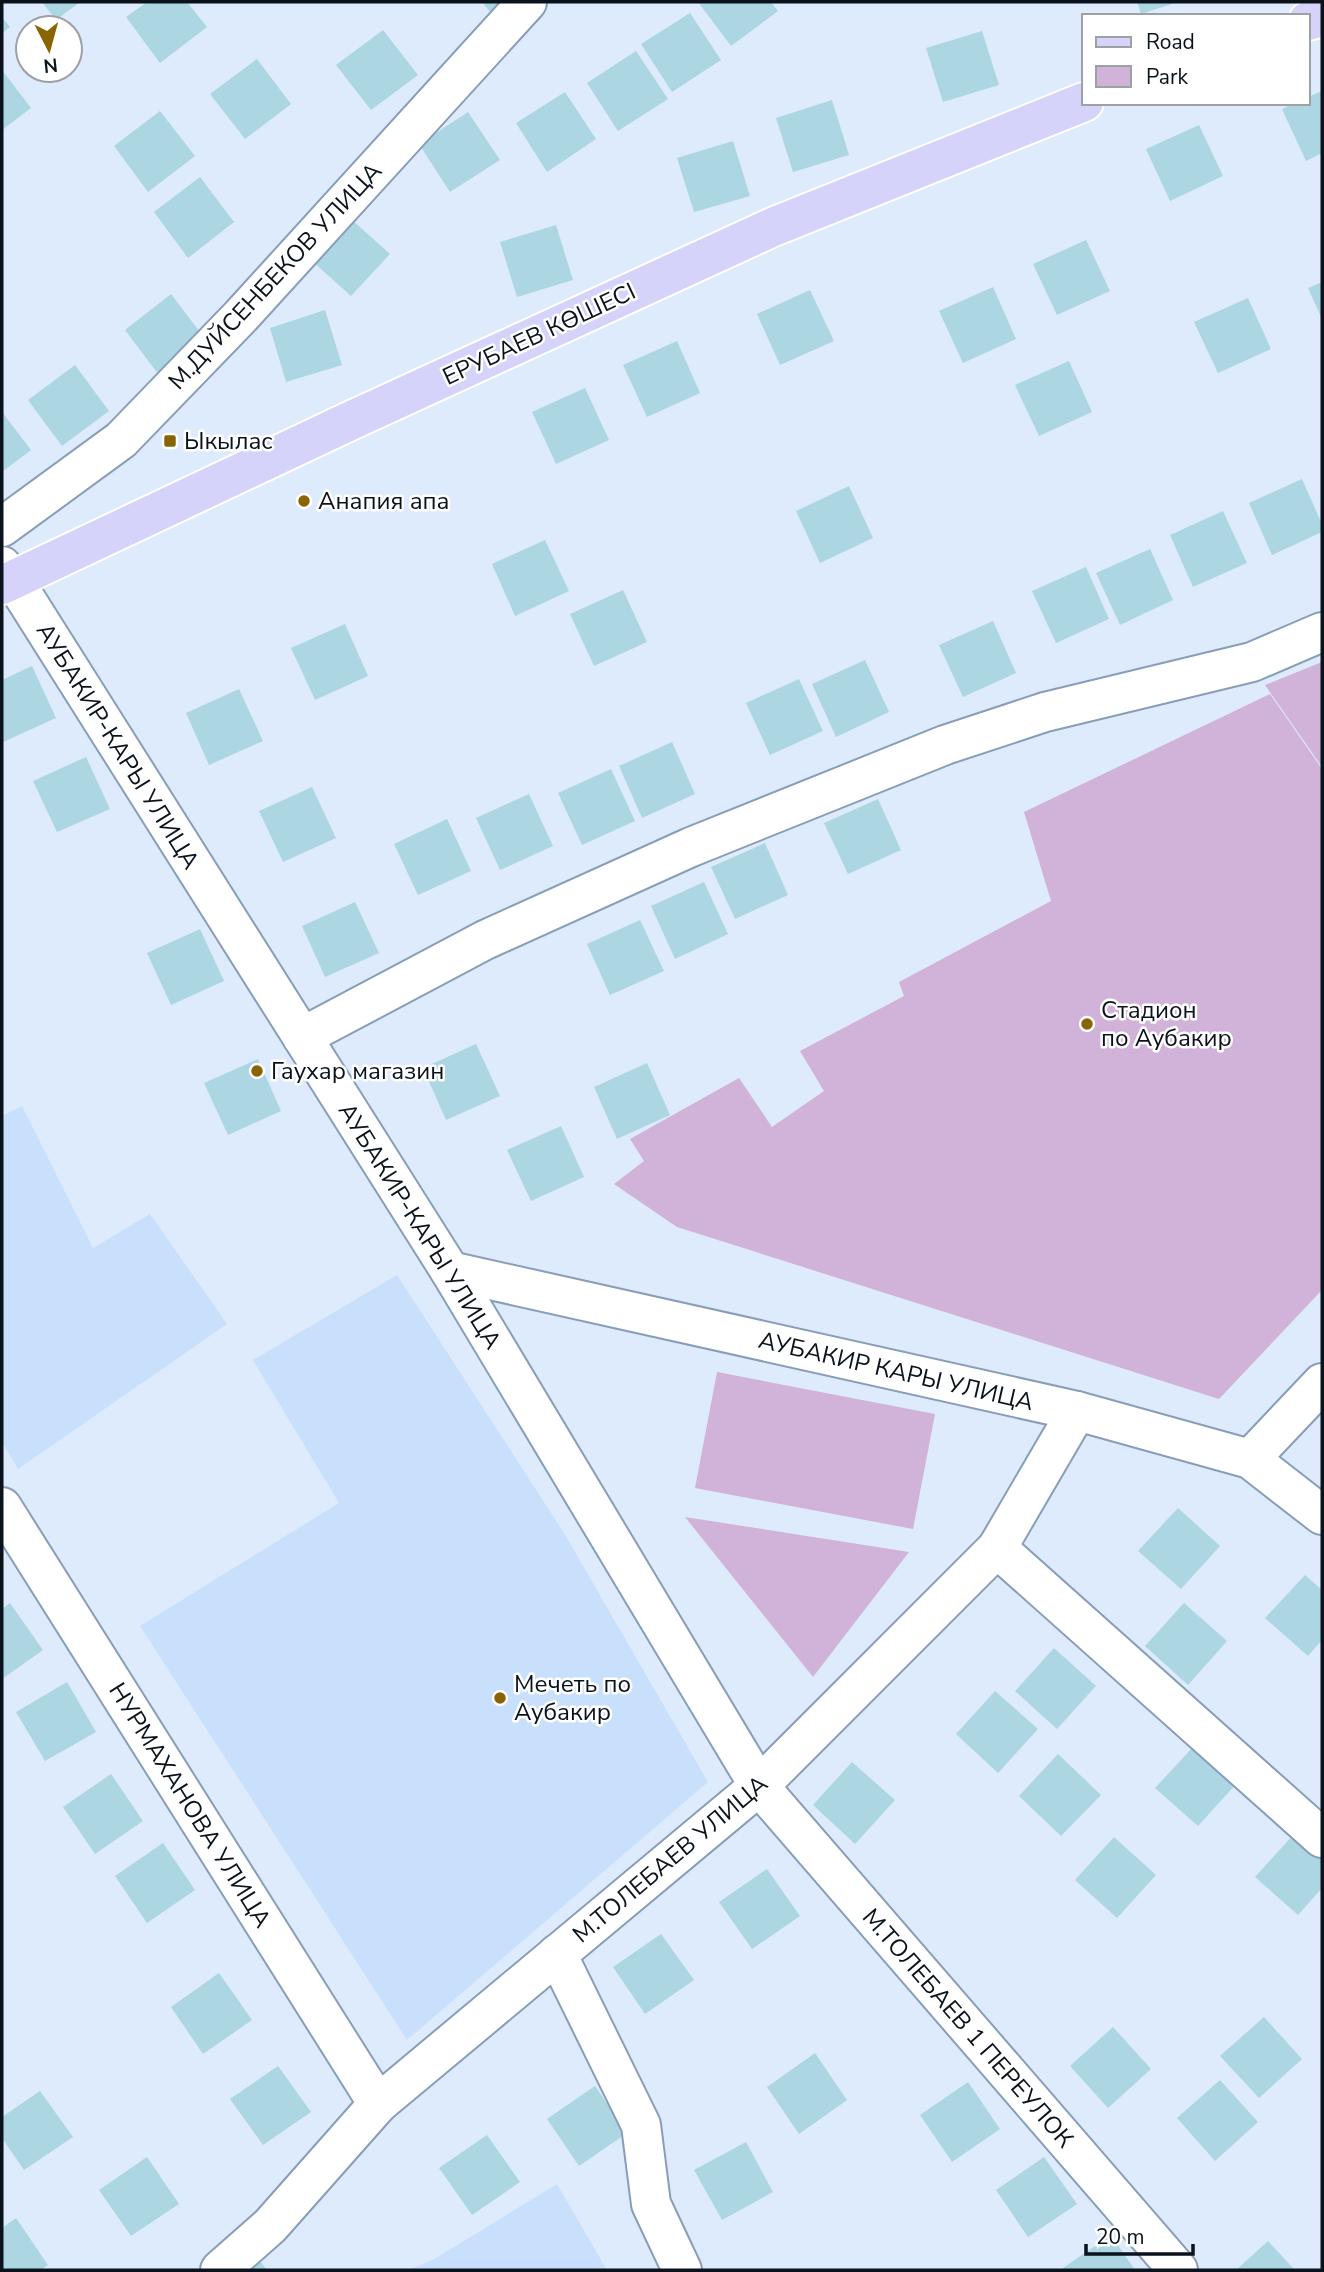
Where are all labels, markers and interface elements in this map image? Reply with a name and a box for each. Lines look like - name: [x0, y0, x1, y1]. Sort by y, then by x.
- north arrow: [14, 14, 84, 84]
- legend: [1082, 14, 1310, 105]
- text: Road: [1146, 28, 1195, 56]
- text: N: [42, 51, 59, 79]
- text: Park: [1146, 63, 1188, 91]
- street label: М.ДУЙСЕНБЕКОВ УЛИЦА: [161, 155, 389, 396]
- street label: ЕРУБАЕВ КӨШЕСІ: [437, 275, 641, 393]
- place label: Ыкылас: [184, 425, 273, 457]
- marker: Ыкылас: [162, 433, 178, 449]
- place label: Анапия апа: [318, 485, 450, 517]
- marker: Анапия апа: [296, 493, 312, 509]
- street label: АУБАКИР-КАРЫ УЛИЦА: [29, 617, 207, 876]
- place label: Стадион по Аубакир: [1101, 994, 1232, 1054]
- marker: Стадион по Аубакир: [1079, 1016, 1095, 1032]
- place label: Гаухар магазин: [271, 1055, 444, 1087]
- marker: Гаухар магазин: [249, 1063, 265, 1079]
- street label: АУБАКИР-КАРЫ УЛИЦА: [331, 1097, 509, 1356]
- street label: АУБАКИР КАРЫ УЛИЦА: [755, 1324, 1037, 1418]
- place label: Мечеть по Аубакир: [514, 1668, 631, 1728]
- street label: НУРМАХАНОВА УЛИЦА: [101, 1676, 279, 1934]
- marker: Мечеть по Аубакир: [492, 1690, 508, 1706]
- street label: М.ТОЛЕБАЕВ УЛИЦА: [566, 1768, 775, 1950]
- street label: М.ТОЛЕБАЕВ 1 ПЕРЕУЛОК: [855, 1902, 1081, 2155]
- scale bar: [1086, 2212, 1193, 2256]
- text: 20 m: [1096, 2223, 1145, 2251]

